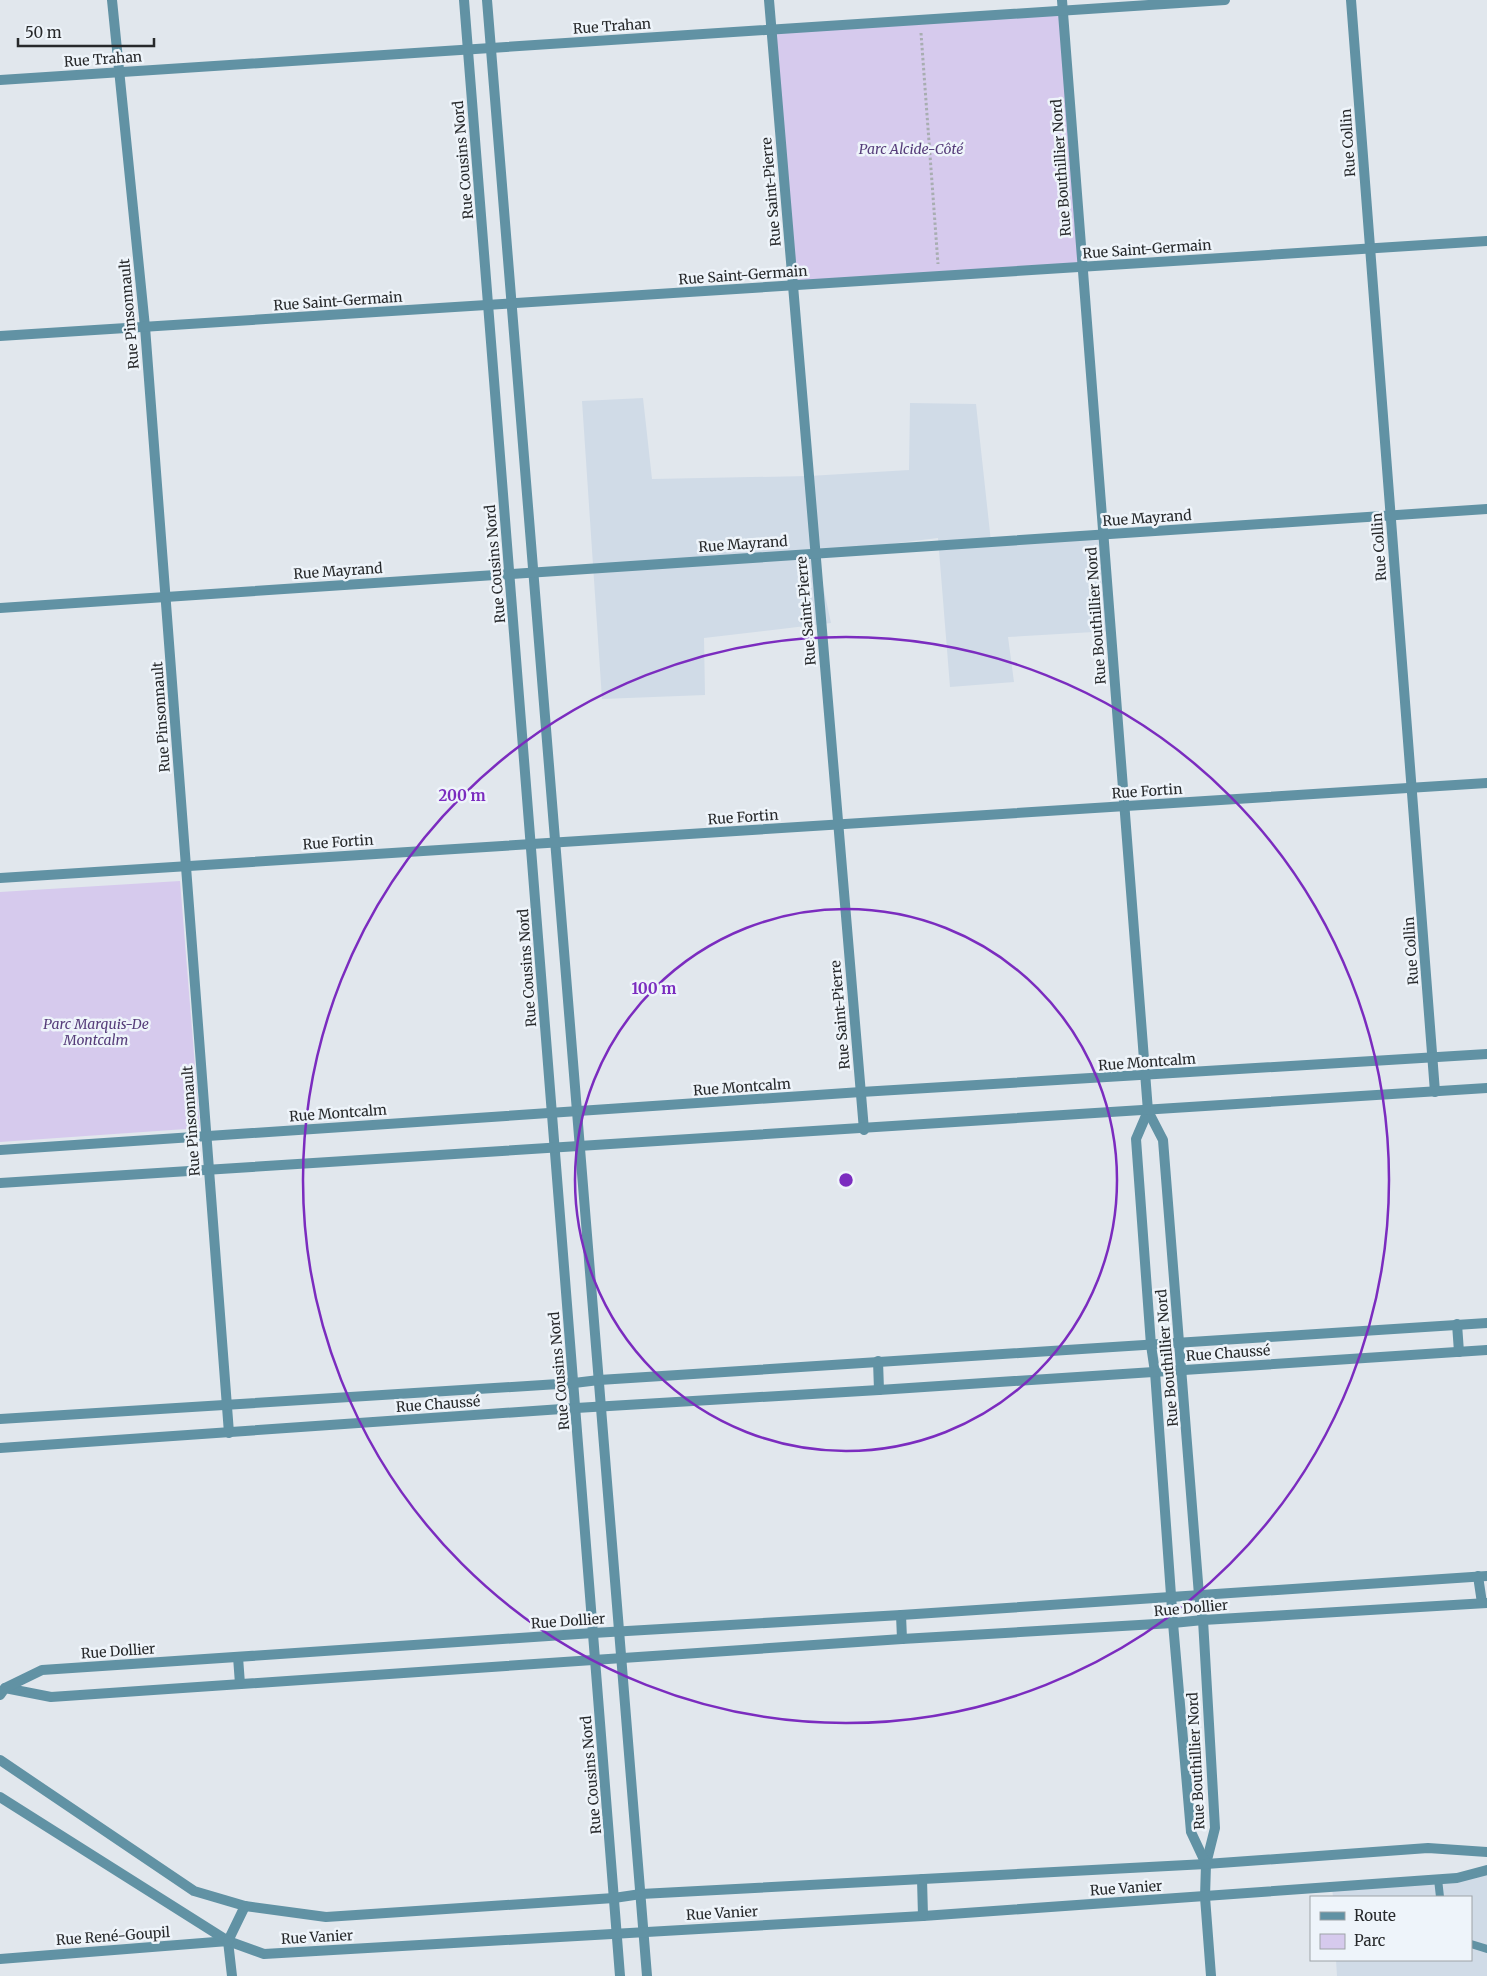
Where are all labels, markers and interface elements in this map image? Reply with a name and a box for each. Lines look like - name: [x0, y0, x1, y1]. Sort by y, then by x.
- street label: Rue Trahan: [572, 14, 652, 38]
- scale bar: [18, 15, 154, 47]
- text: 50 m: [25, 23, 62, 42]
- street label: Rue Trahan: [63, 47, 143, 71]
- street label: Rue Bouthillier Nord: [1047, 98, 1075, 237]
- street label: Rue Cousins Nord: [449, 100, 477, 220]
- street label: Rue Collin: [1337, 108, 1359, 178]
- street label: Rue Saint-Pierre: [757, 137, 785, 247]
- park label: Parc Alcide-Côté: [859, 140, 964, 158]
- street label: Rue Saint-Germain: [1082, 236, 1212, 262]
- street label: Rue Pinsonnault: [115, 257, 143, 370]
- street label: Rue Saint-Germain: [678, 262, 808, 288]
- street label: Rue Saint-Germain: [273, 288, 403, 314]
- street label: Rue Cousins Nord: [481, 504, 509, 624]
- street label: Rue Mayrand: [1102, 506, 1193, 530]
- street label: Rue Collin: [1368, 512, 1390, 582]
- street label: Rue Mayrand: [698, 532, 789, 556]
- street label: Rue Bouthillier Nord: [1082, 546, 1110, 685]
- street label: Rue Saint-Pierre: [792, 556, 820, 666]
- street label: Rue Mayrand: [293, 559, 384, 583]
- street label: Rue Pinsonnault: [148, 660, 174, 773]
- street label: Rue Fortin: [1111, 780, 1183, 802]
- text: 200 m: [438, 786, 486, 805]
- street label: Rue Fortin: [707, 806, 779, 828]
- street label: Rue Fortin: [302, 831, 374, 853]
- street label: Rue Cousins Nord: [514, 908, 540, 1028]
- street label: Rue Collin: [1400, 916, 1422, 986]
- street label: Rue Saint-Pierre: [826, 960, 854, 1070]
- text: 100 m: [632, 979, 676, 998]
- park label: Parc Marquis-De Montcalm: [43, 1015, 149, 1049]
- street label: Rue Montcalm: [1098, 1050, 1197, 1074]
- street label: Rue Pinsonnault: [178, 1064, 204, 1177]
- street label: Rue Montcalm: [693, 1075, 792, 1099]
- street label: Rue Montcalm: [289, 1101, 388, 1125]
- centre of rings: [837, 1171, 855, 1189]
- street label: Rue Bouthillier Nord: [1152, 1288, 1182, 1427]
- street label: Rue Cousins Nord: [545, 1311, 573, 1431]
- street label: Rue Chaussé: [1185, 1341, 1271, 1365]
- street label: Rue Chaussé: [395, 1392, 481, 1416]
- street label: Rue Dollier: [1153, 1596, 1229, 1620]
- street label: Rue Dollier: [530, 1609, 606, 1633]
- street label: Rue Dollier: [80, 1639, 156, 1663]
- street label: Rue Bouthillier Nord: [1183, 1691, 1209, 1830]
- street label: Rue Cousins Nord: [577, 1715, 605, 1835]
- street label: Rue Vanier: [1089, 1876, 1163, 1900]
- legend: [1310, 1896, 1472, 1961]
- street label: Rue Vanier: [685, 1902, 759, 1924]
- text: Route: [1354, 1906, 1396, 1925]
- street label: Rue René-Goupil: [55, 1923, 171, 1949]
- street label: Rue Vanier: [280, 1926, 354, 1948]
- text: Parc: [1354, 1931, 1386, 1950]

